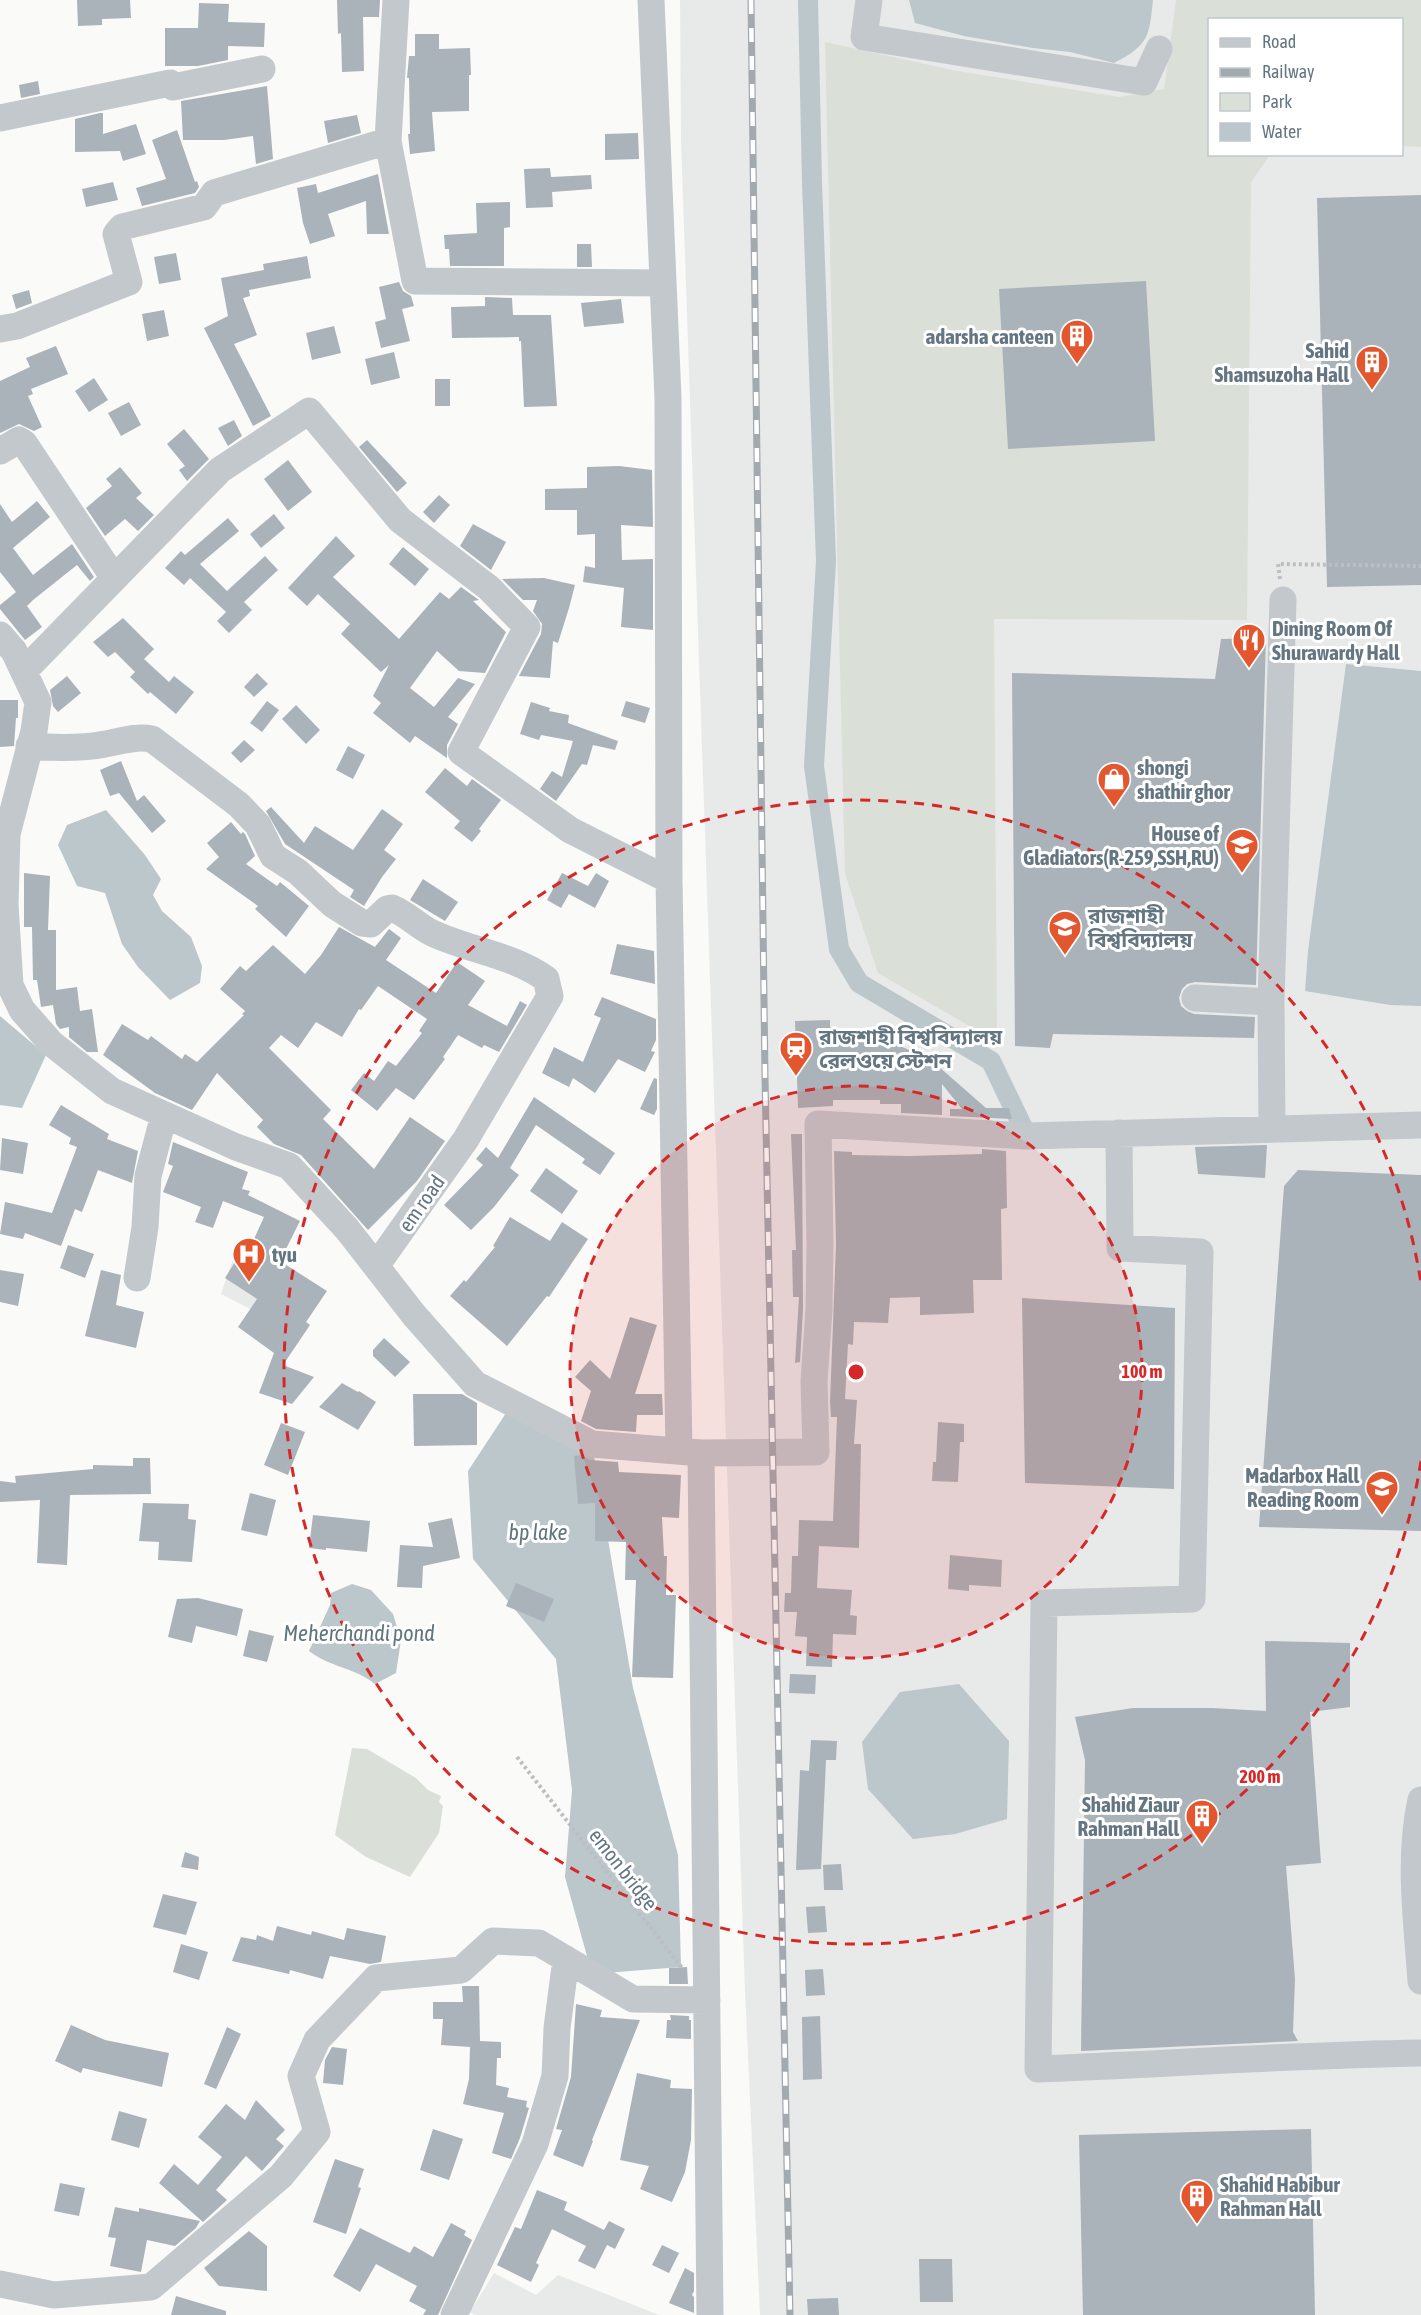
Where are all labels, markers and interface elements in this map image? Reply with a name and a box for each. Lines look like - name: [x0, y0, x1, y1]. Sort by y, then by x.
- legend: [1208, 18, 1403, 156]
- text: Road: [1262, 31, 1296, 52]
- text: Railway: [1262, 61, 1314, 82]
- text: Park: [1262, 91, 1292, 112]
- text: Water: [1262, 121, 1302, 142]
- building icon: adarsha canteen: [1059, 318, 1095, 365]
- place label: adarsha canteen: [925, 324, 1054, 348]
- place label: Sahid Shamsuzoha Hall: [1214, 338, 1349, 386]
- building icon: Sahid Shamsuzoha Hall: [1354, 344, 1390, 391]
- place label: Dining Room Of Shurawardy Hall: [1272, 616, 1400, 664]
- restaurant icon: Dining Room Of Shurawardy Hall: [1231, 622, 1267, 669]
- place label: shongi shathir ghor: [1137, 755, 1231, 803]
- shop icon: shongi shathir ghor: [1096, 761, 1132, 808]
- place label: House of Gladiators(R-259,SSH,RU): [1023, 821, 1219, 869]
- school or university icon: House of Gladiators(R-259,SSH,RU): [1224, 827, 1260, 874]
- place label: রাজশাহী বিশ্ববিদ্যালয়: [1087, 903, 1193, 951]
- school or university icon: রাজশাহী বিশ্ববিদ্যালয়: [1047, 909, 1083, 956]
- place label: রাজশাহী বিশ্ববিদ্যালয় রেলওয়ে স্টেশন: [818, 1024, 1003, 1072]
- station icon: রাজশাহী বিশ্ববিদ্যালয় রেলওয়ে স্টেশন: [778, 1030, 814, 1077]
- street label: em road: [393, 1170, 449, 1236]
- hospital icon: tyu: [231, 1236, 267, 1283]
- place label: tyu: [271, 1242, 297, 1266]
- text: 100 m: [1122, 1361, 1162, 1382]
- centre of rings: [846, 1362, 866, 1382]
- place label: Madarbox Hall Reading Room: [1245, 1463, 1359, 1511]
- school or university icon: Madarbox Hall Reading Room: [1364, 1469, 1400, 1516]
- water label: bp lake: [509, 1519, 567, 1545]
- water label: Meherchandi pond: [283, 1620, 435, 1646]
- text: 200 m: [1240, 1766, 1280, 1787]
- place label: Shahid Ziaur Rahman Hall: [1078, 1792, 1180, 1840]
- building icon: Shahid Ziaur Rahman Hall: [1184, 1798, 1220, 1845]
- street label: emon bridge: [585, 1824, 663, 1914]
- place label: Shahid Habibur Rahman Hall: [1220, 2172, 1340, 2220]
- building icon: Shahid Habibur Rahman Hall: [1179, 2178, 1215, 2225]

